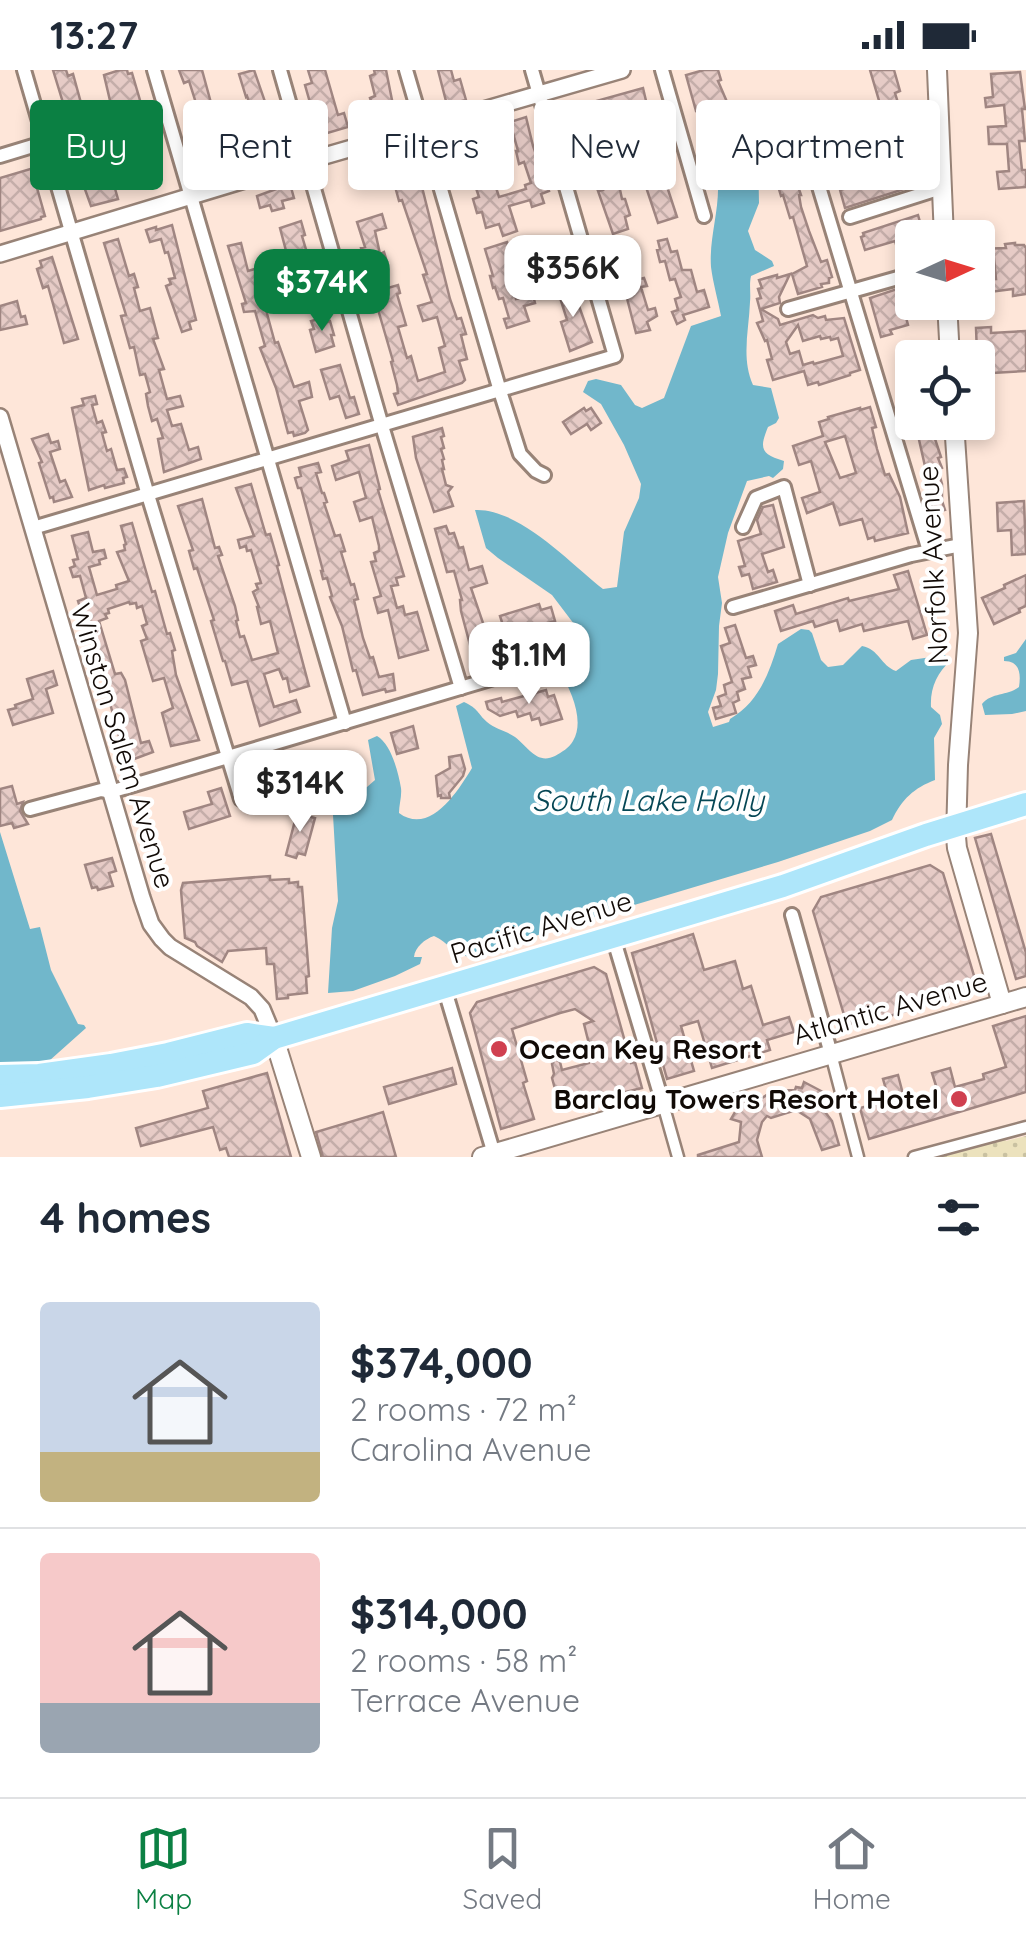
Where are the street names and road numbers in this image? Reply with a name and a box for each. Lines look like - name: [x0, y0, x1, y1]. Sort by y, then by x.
- street label: Norfolk Avenue: [910, 465, 955, 665]
- street label: Winston Salem Avenue: [63, 599, 183, 893]
- street label: Pacific Avenue: [446, 882, 636, 971]
- street label: Atlantic Avenue: [789, 963, 991, 1052]

